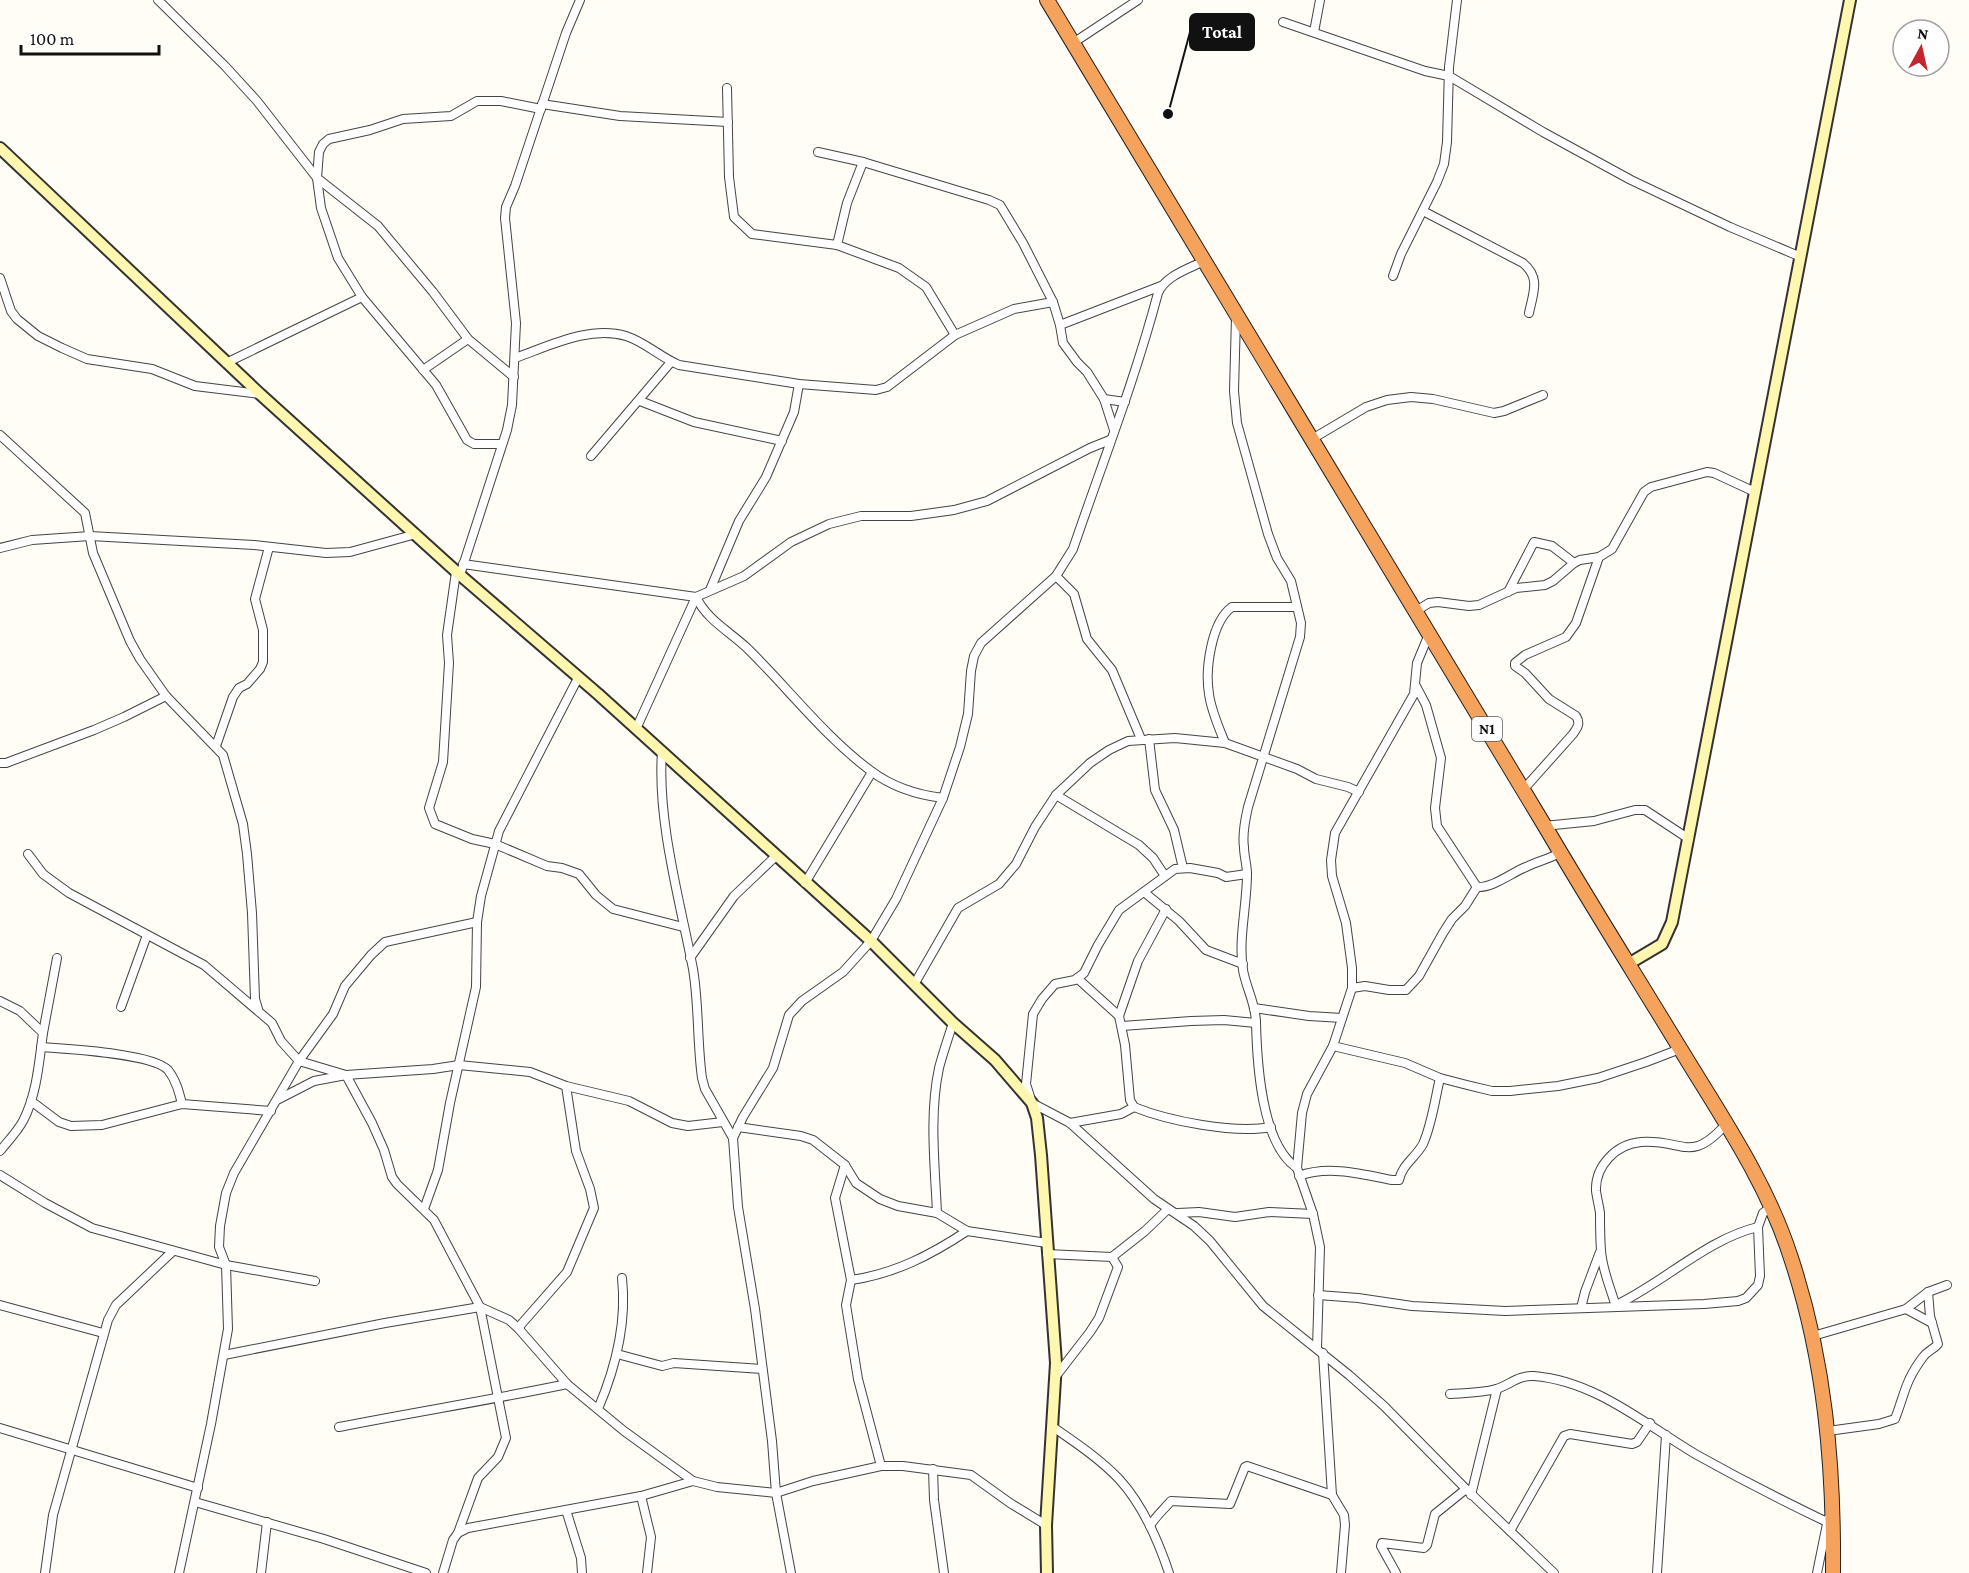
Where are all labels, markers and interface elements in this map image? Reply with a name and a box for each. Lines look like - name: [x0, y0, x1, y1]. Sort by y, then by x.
- callout: Total: [1190, 14, 1254, 50]
- scale bar: [21, 18, 159, 56]
- north arrow: [1891, 18, 1951, 78]
- text: Total: [1202, 22, 1242, 42]
- text: N: [1916, 24, 1930, 43]
- text: 100 m: [30, 29, 75, 49]
- road number: N1: [1472, 717, 1502, 741]

